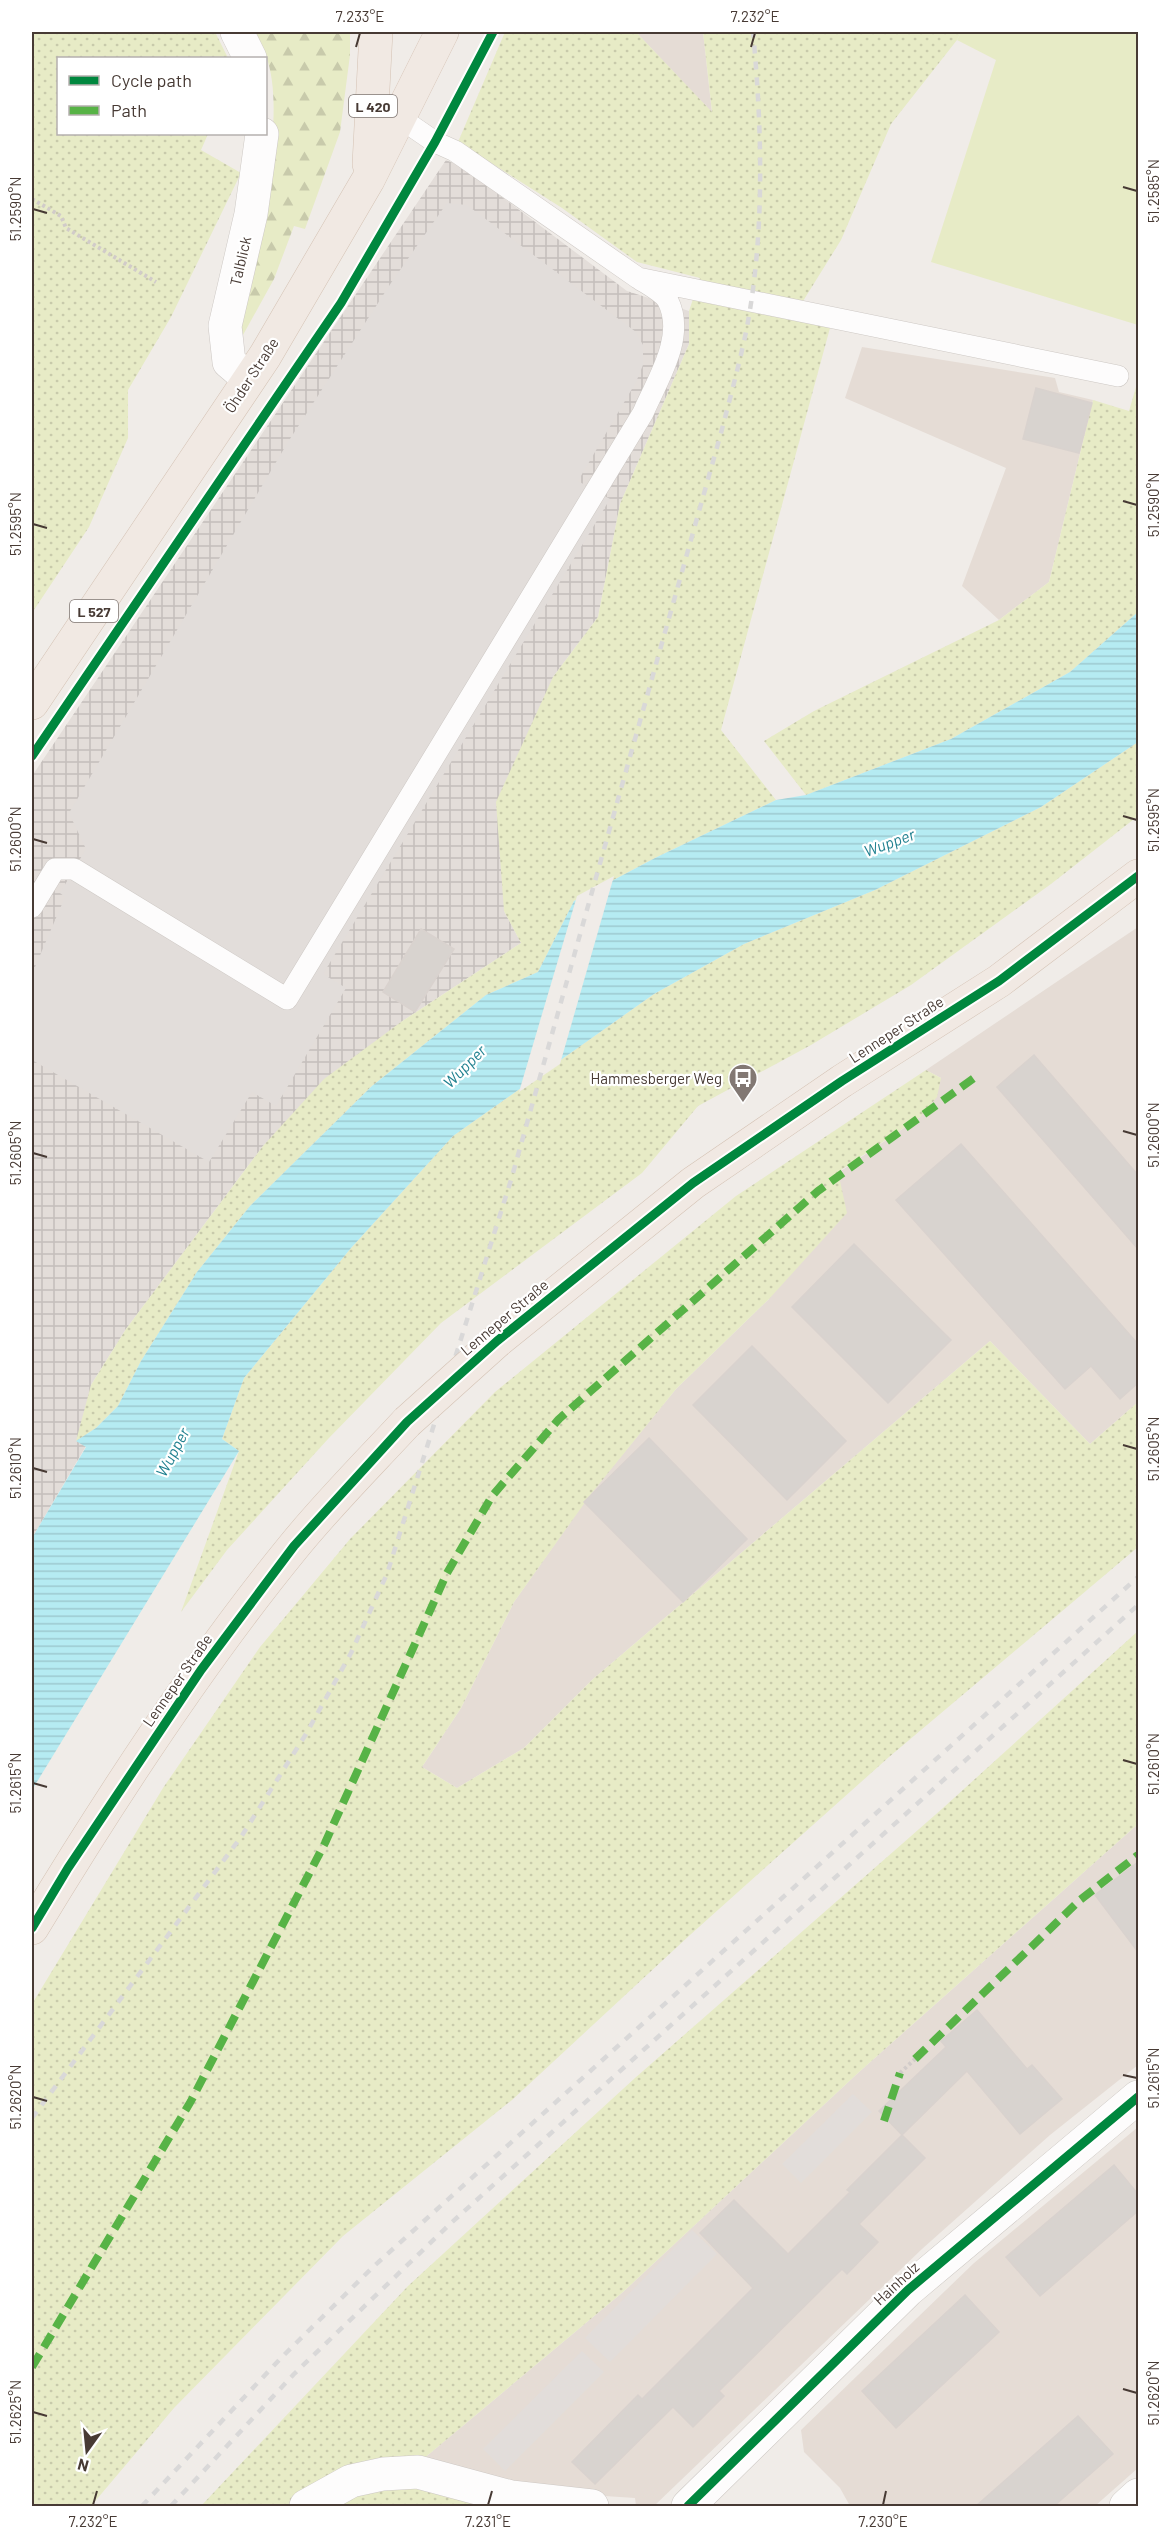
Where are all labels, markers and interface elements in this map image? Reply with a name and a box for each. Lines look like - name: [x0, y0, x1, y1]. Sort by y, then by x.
- text: 7.233°E: [336, 7, 384, 25]
- text: 7.232°E: [730, 7, 780, 25]
- legend: [57, 57, 267, 135]
- text: Cycle path: [111, 69, 192, 91]
- road number: L 420: [349, 95, 397, 117]
- text: Path: [111, 99, 147, 121]
- text: 51.2585°N: [1144, 159, 1162, 223]
- text: 51.2590°N: [6, 177, 24, 241]
- street label: Talblick: [226, 234, 255, 287]
- street label: Öhder Straße: [220, 334, 282, 416]
- text: 51.2590°N: [1144, 473, 1162, 537]
- text: 51.2595°N: [6, 492, 24, 556]
- road number: L 527: [70, 600, 118, 622]
- text: 51.2595°N: [1144, 788, 1162, 852]
- text: 51.2600°N: [6, 806, 24, 872]
- water label: Wupper: [861, 824, 918, 860]
- street label: Lenneper Straße: [845, 992, 947, 1066]
- water label: Wupper: [439, 1040, 490, 1091]
- bus stop icon: Hammesberger Weg: [727, 1062, 759, 1104]
- place label: Hammesberger Weg: [590, 1069, 722, 1087]
- text: 51.2600°N: [1144, 1102, 1162, 1168]
- text: 51.2605°N: [6, 1121, 24, 1185]
- street label: Lenneper Straße: [457, 1275, 551, 1359]
- text: 51.2605°N: [1144, 1417, 1162, 1481]
- water label: Wupper: [151, 1423, 193, 1480]
- text: 51.2610°N: [6, 1437, 24, 1499]
- street label: Lenneper Straße: [138, 1630, 216, 1730]
- text: 51.2610°N: [1144, 1733, 1162, 1795]
- text: 51.2615°N: [6, 1752, 24, 1814]
- text: 51.2615°N: [1144, 2047, 1162, 2109]
- text: 51.2620°N: [6, 2065, 24, 2129]
- street label: Hainholz: [870, 2257, 923, 2309]
- text: 51.2620°N: [1144, 2361, 1162, 2425]
- text: 51.2625°N: [6, 2380, 24, 2444]
- north arrow: [57, 2421, 117, 2481]
- text: N: [75, 2455, 91, 2477]
- text: 7.232°E: [68, 2512, 118, 2530]
- text: 7.231°E: [465, 2512, 511, 2530]
- text: 7.230°E: [858, 2512, 908, 2530]

